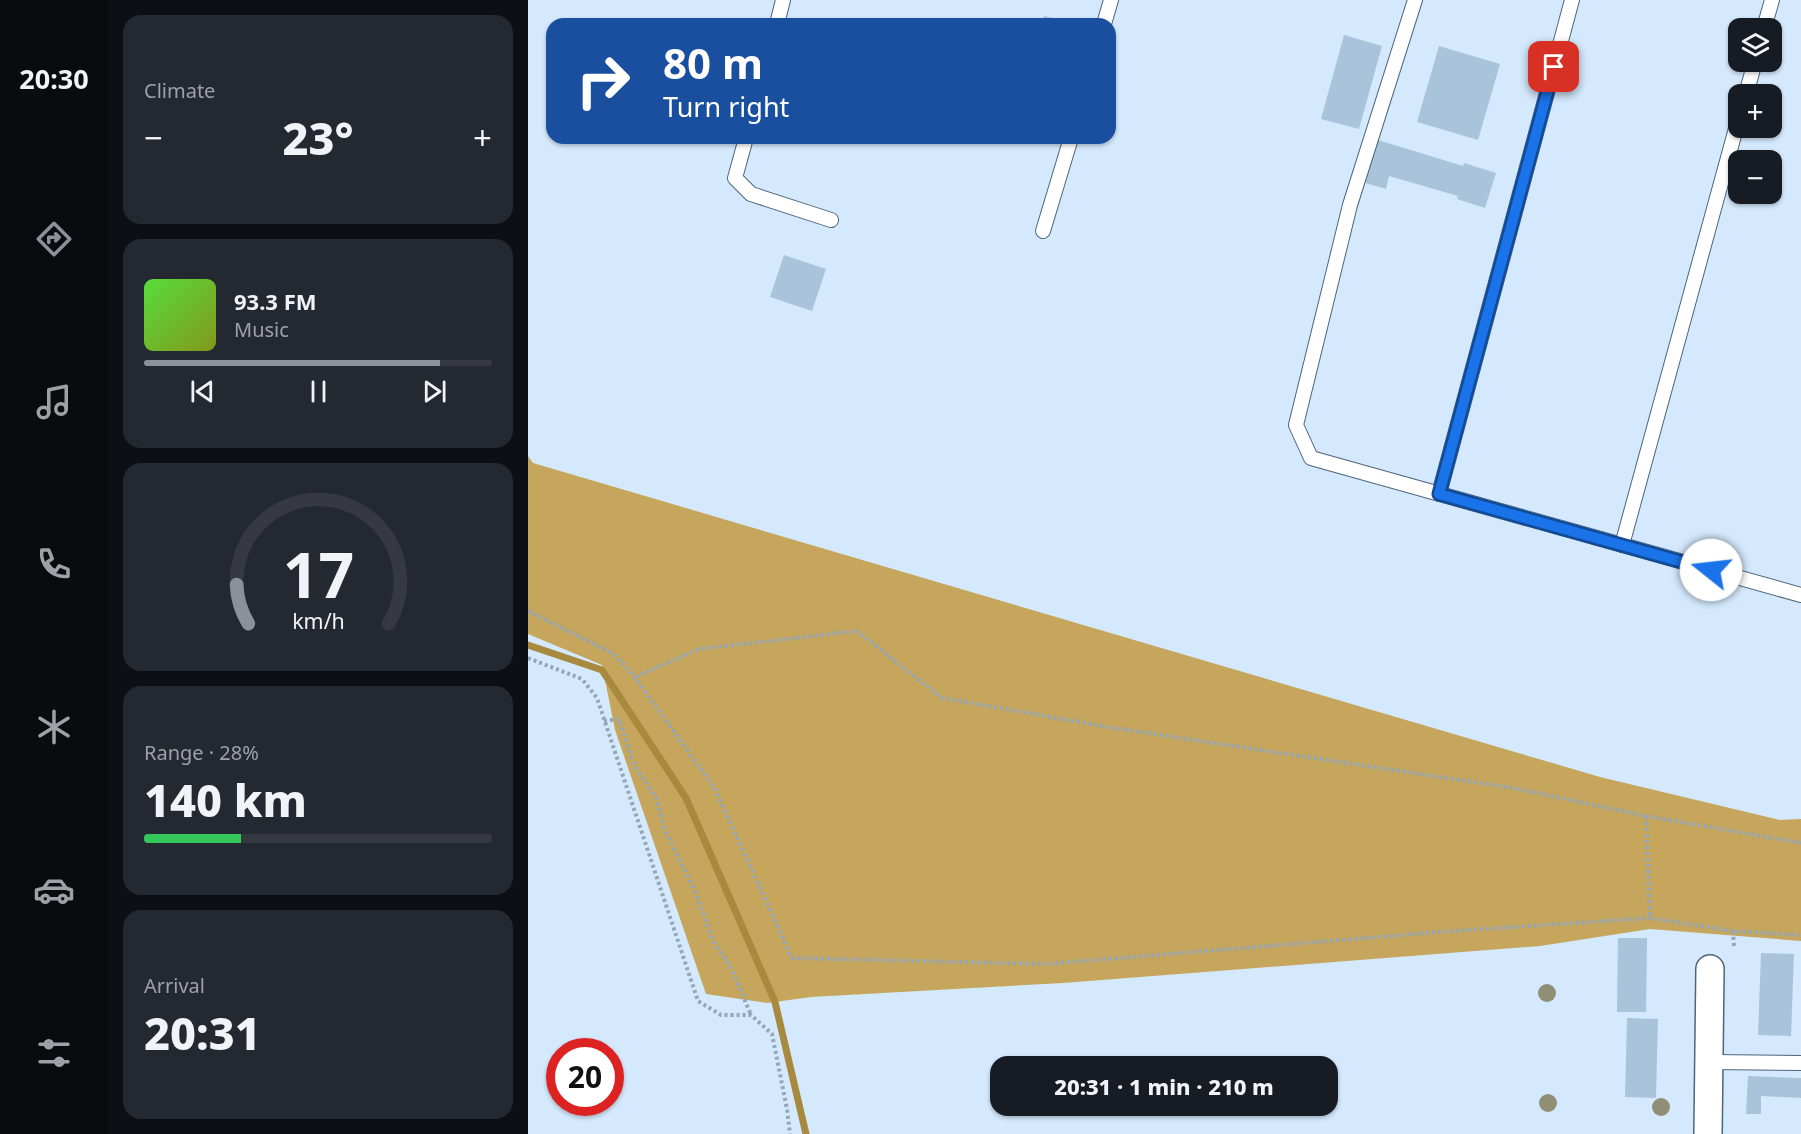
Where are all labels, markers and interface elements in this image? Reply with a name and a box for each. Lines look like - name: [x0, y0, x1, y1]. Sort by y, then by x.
- map controls: [1728, 18, 1782, 204]
- button: layers: [1728, 18, 1782, 72]
- text: 80 m: [663, 34, 763, 91]
- pin: [1528, 41, 1579, 92]
- icon: right: [564, 42, 642, 120]
- icon: arrive: [1537, 50, 1570, 83]
- text: 20:30: [19, 60, 89, 97]
- text: Climate: [144, 77, 215, 104]
- button: +: [1728, 84, 1782, 138]
- text: Turn right: [663, 88, 789, 125]
- text: 23°: [282, 107, 354, 168]
- text: −: [144, 115, 163, 160]
- text: +: [473, 115, 492, 160]
- button: −: [1728, 150, 1782, 204]
- icon: directions: [33, 218, 75, 260]
- text: 93.3 FM: [234, 286, 316, 316]
- text: Music: [234, 316, 289, 343]
- icon: previous: [186, 375, 219, 408]
- icon: pause: [302, 375, 335, 408]
- icon: next: [418, 375, 451, 408]
- icon: music: [33, 381, 75, 423]
- text: 17: [282, 531, 354, 616]
- position arrow: [1679, 538, 1743, 602]
- icon: phone: [33, 543, 75, 585]
- text: km/h: [292, 606, 344, 635]
- icon: climate: [33, 706, 75, 748]
- text: Range · 28%: [144, 739, 259, 766]
- text: 140 km: [144, 769, 307, 830]
- icon: car: [33, 869, 75, 911]
- text: Arrival: [144, 972, 205, 999]
- text: 20:31: [144, 1002, 261, 1063]
- icon: filters: [33, 1032, 75, 1074]
- speed limit sign: 20: [546, 1038, 624, 1116]
- text: 20:31 · 1 min · 210 m: [1054, 1071, 1274, 1101]

